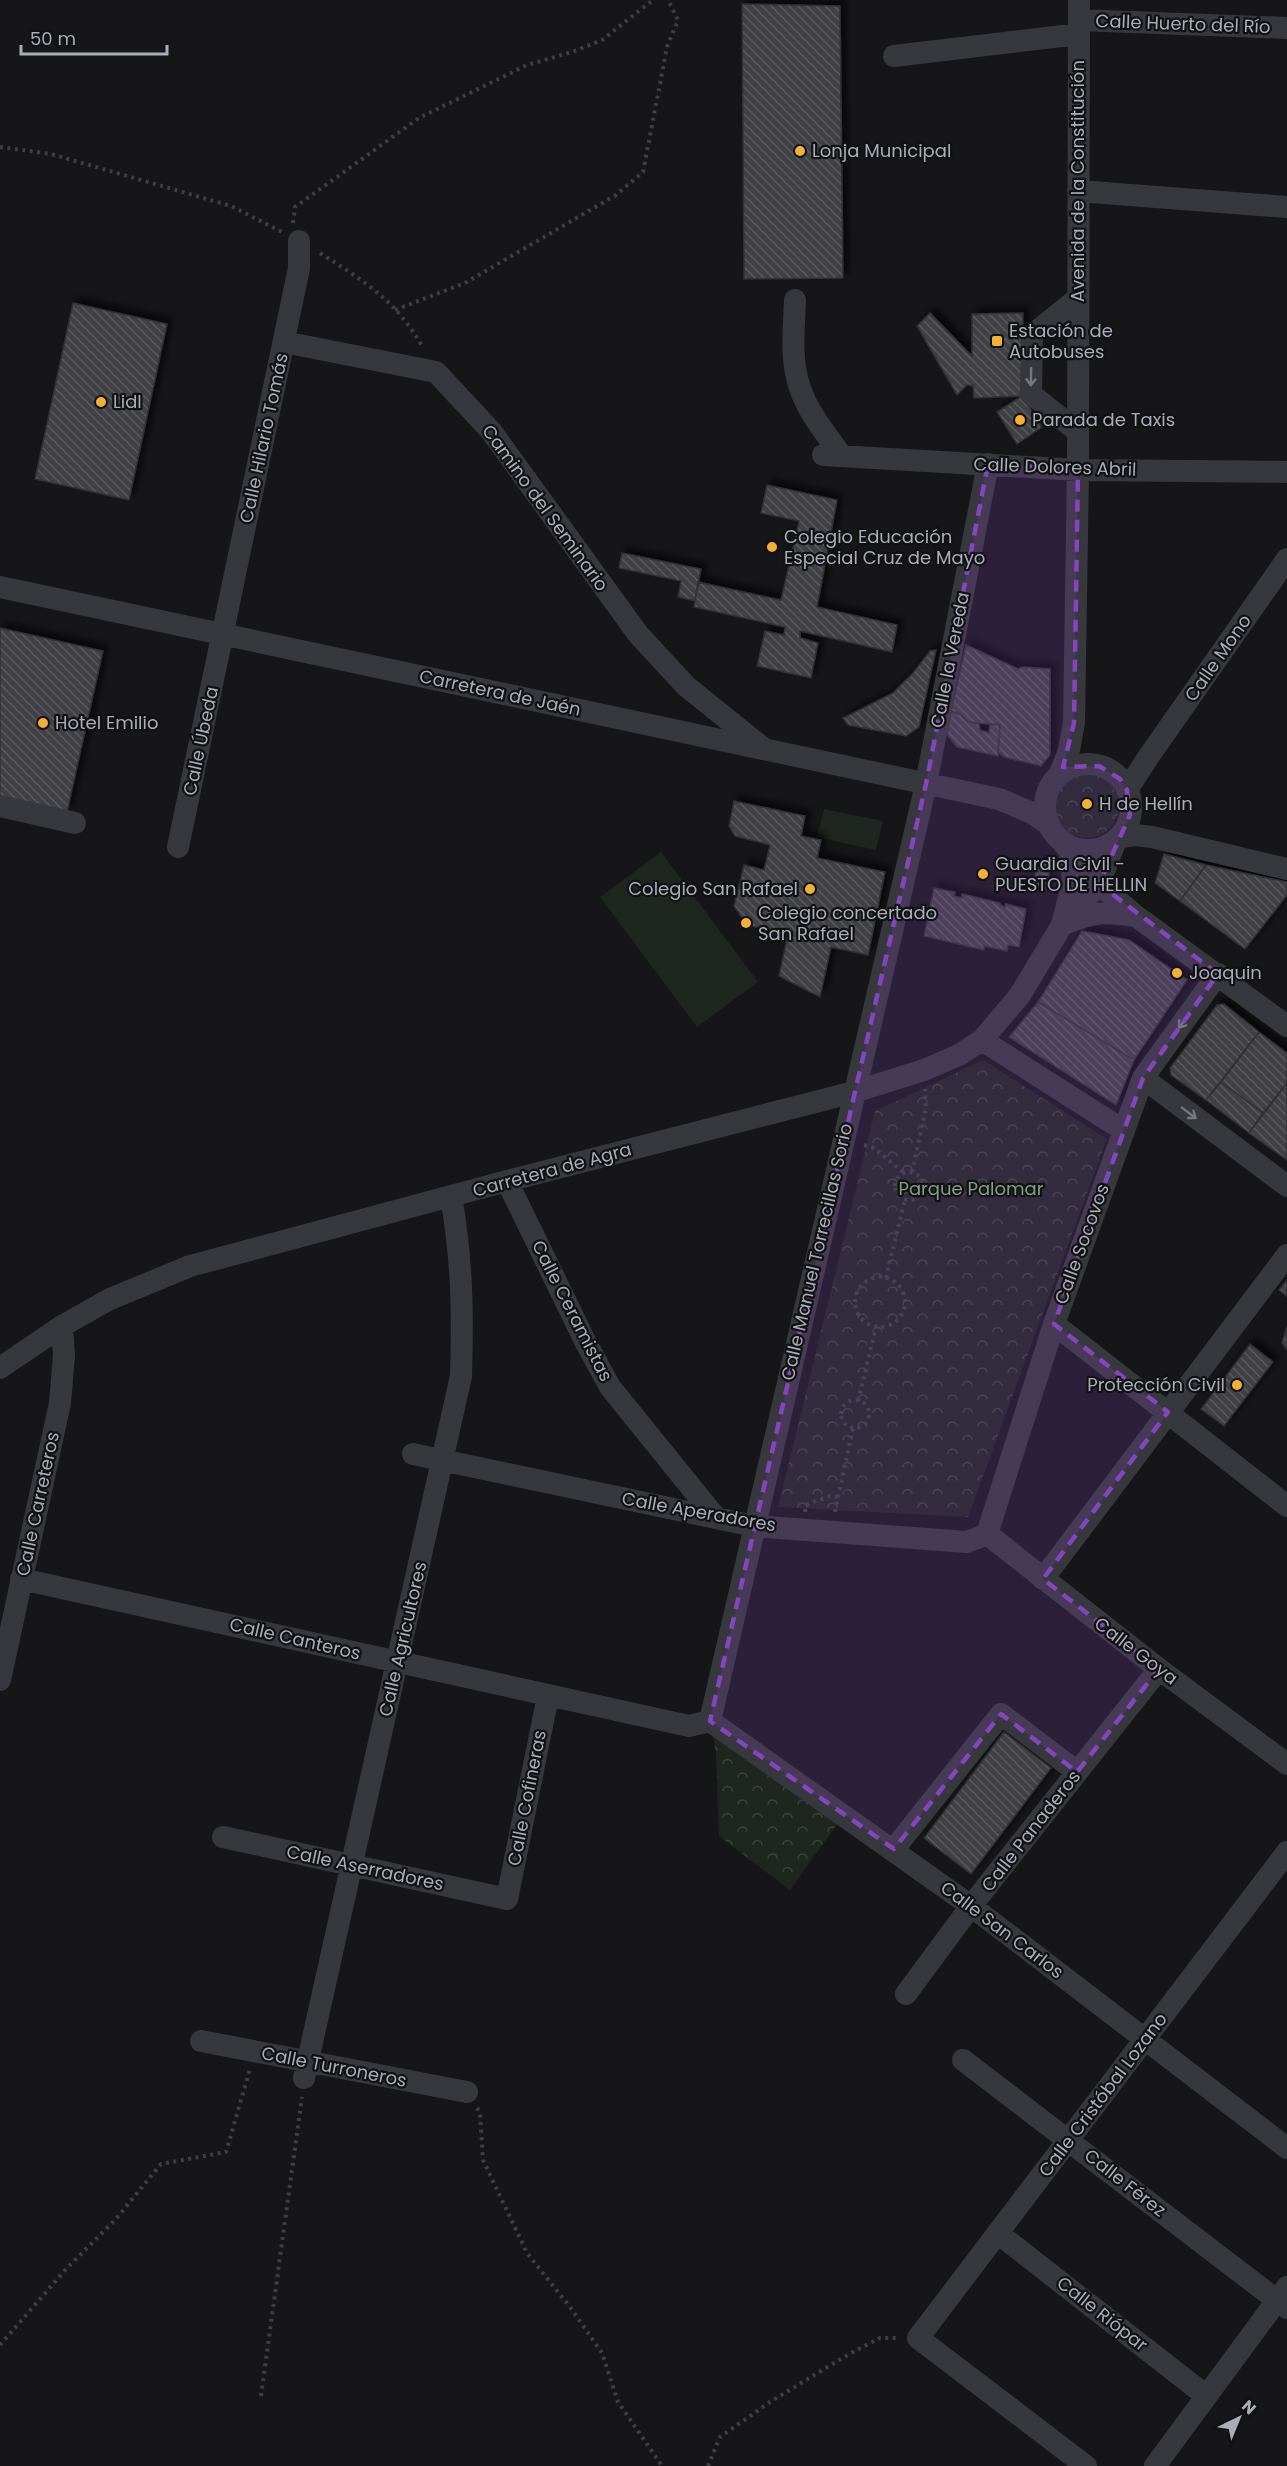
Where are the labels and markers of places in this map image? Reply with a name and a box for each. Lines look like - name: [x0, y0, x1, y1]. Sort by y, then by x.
- place label: Lonja Municipal: [812, 138, 951, 163]
- marker: Lonja Municipal: [793, 144, 807, 158]
- place label: Estación de Autobuses: [1009, 318, 1113, 364]
- marker: Estación de Autobuses: [990, 334, 1004, 348]
- place label: Lidl: [113, 389, 142, 414]
- marker: Lidl: [94, 395, 108, 409]
- place label: Parada de Taxis: [1032, 407, 1175, 432]
- marker: Parada de Taxis: [1013, 413, 1027, 427]
- place label: Colegio Educación Especial Cruz de Mayo: [784, 524, 985, 570]
- marker: Colegio Educación Especial Cruz de Mayo: [765, 540, 779, 554]
- place label: Hotel Emilio: [55, 710, 159, 735]
- marker: Hotel Emilio: [36, 716, 50, 730]
- place label: H de Hellín: [1099, 791, 1193, 816]
- marker: H de Hellín: [1080, 797, 1094, 811]
- place label: Guardia Civil - PUESTO DE HELLIN: [995, 851, 1147, 897]
- marker: Guardia Civil - PUESTO DE HELLIN: [976, 867, 990, 881]
- place label: Colegio San Rafael: [628, 876, 798, 901]
- marker: Colegio San Rafael: [803, 882, 817, 896]
- place label: Colegio concertado San Rafael: [758, 900, 937, 946]
- marker: Colegio concertado San Rafael: [739, 916, 753, 930]
- place label: Joaquin: [1189, 960, 1262, 985]
- marker: Joaquin: [1170, 966, 1184, 980]
- place label: Protección Civil: [1087, 1372, 1225, 1397]
- marker: Protección Civil: [1230, 1378, 1244, 1392]

